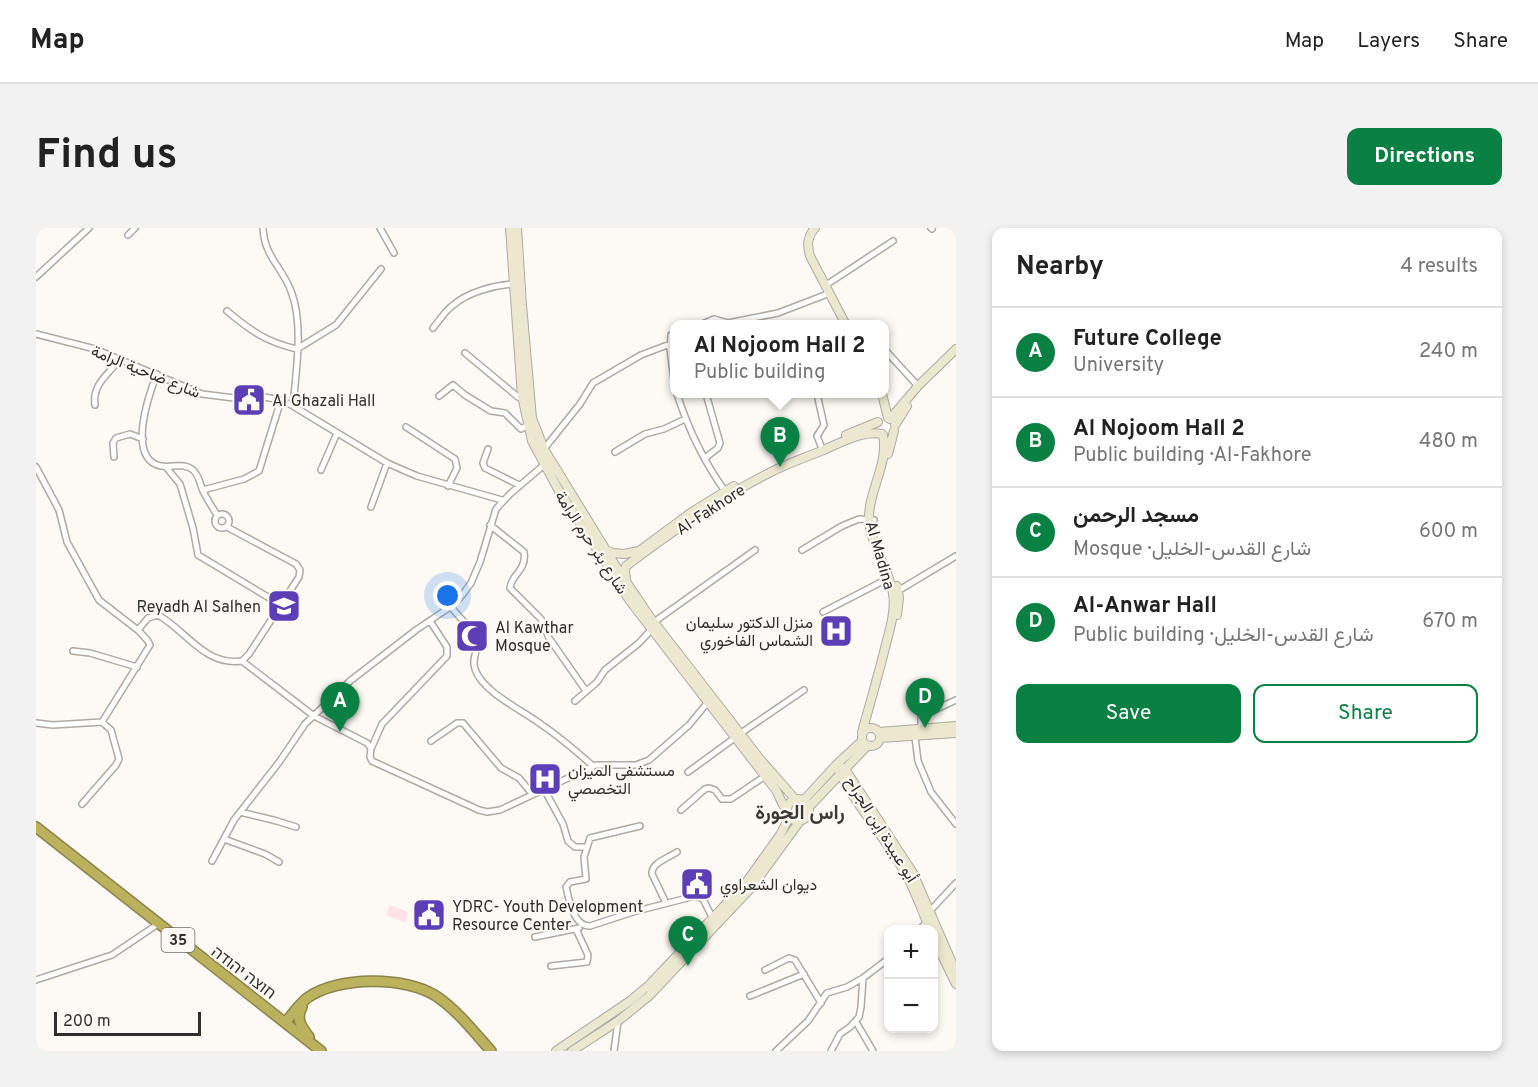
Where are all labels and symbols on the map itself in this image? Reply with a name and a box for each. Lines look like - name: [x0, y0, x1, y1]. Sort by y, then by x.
- street label: شارع ضاحية الرامة: [88, 342, 203, 404]
- public building icon: Al Ghazali Hall: [231, 382, 267, 418]
- place label: Al Ghazali Hall: [272, 392, 375, 412]
- pin: B: [760, 418, 800, 467]
- street label: Al-Fakhore: [673, 481, 749, 540]
- street label: شارع بئر حرم الرامة: [549, 488, 631, 599]
- street label: Al Madina: [860, 519, 898, 592]
- your location: [433, 581, 462, 610]
- school or university icon: Reyadh Al Salhen: [266, 588, 302, 624]
- place label: Reyadh Al Salhen: [137, 598, 261, 618]
- hospital icon: منزل الدكتور سليمان الشماس الفاخوري: [818, 613, 854, 649]
- place label: منزل الدكتور سليمان الشماس الفاخوري: [686, 614, 813, 654]
- mosque icon: Al Kawthar Mosque: [454, 618, 490, 654]
- place label: Al Kawthar Mosque: [495, 619, 574, 657]
- pin: D: [906, 678, 944, 728]
- pin: A: [320, 682, 360, 732]
- hospital icon: مستشفى الميزان التخصصي: [527, 761, 563, 797]
- place label: مستشفى الميزان التخصصي: [568, 762, 675, 802]
- street label: أبو عبيدة إبن الجراح: [840, 773, 921, 887]
- district label: راس الجورة: [755, 801, 845, 827]
- public building icon: ديوان الشعراوي: [679, 866, 715, 902]
- place label: ديوان الشعراوي: [720, 876, 817, 898]
- public building icon: YDRC- Youth Development Resource Center: [411, 897, 447, 933]
- place label: YDRC- Youth Development Resource Center: [452, 898, 643, 936]
- pin: C: [668, 916, 708, 966]
- road number: 35: [162, 928, 194, 952]
- street label: חוצה יהודה: [207, 943, 279, 1004]
- scale bar: [54, 1009, 201, 1036]

